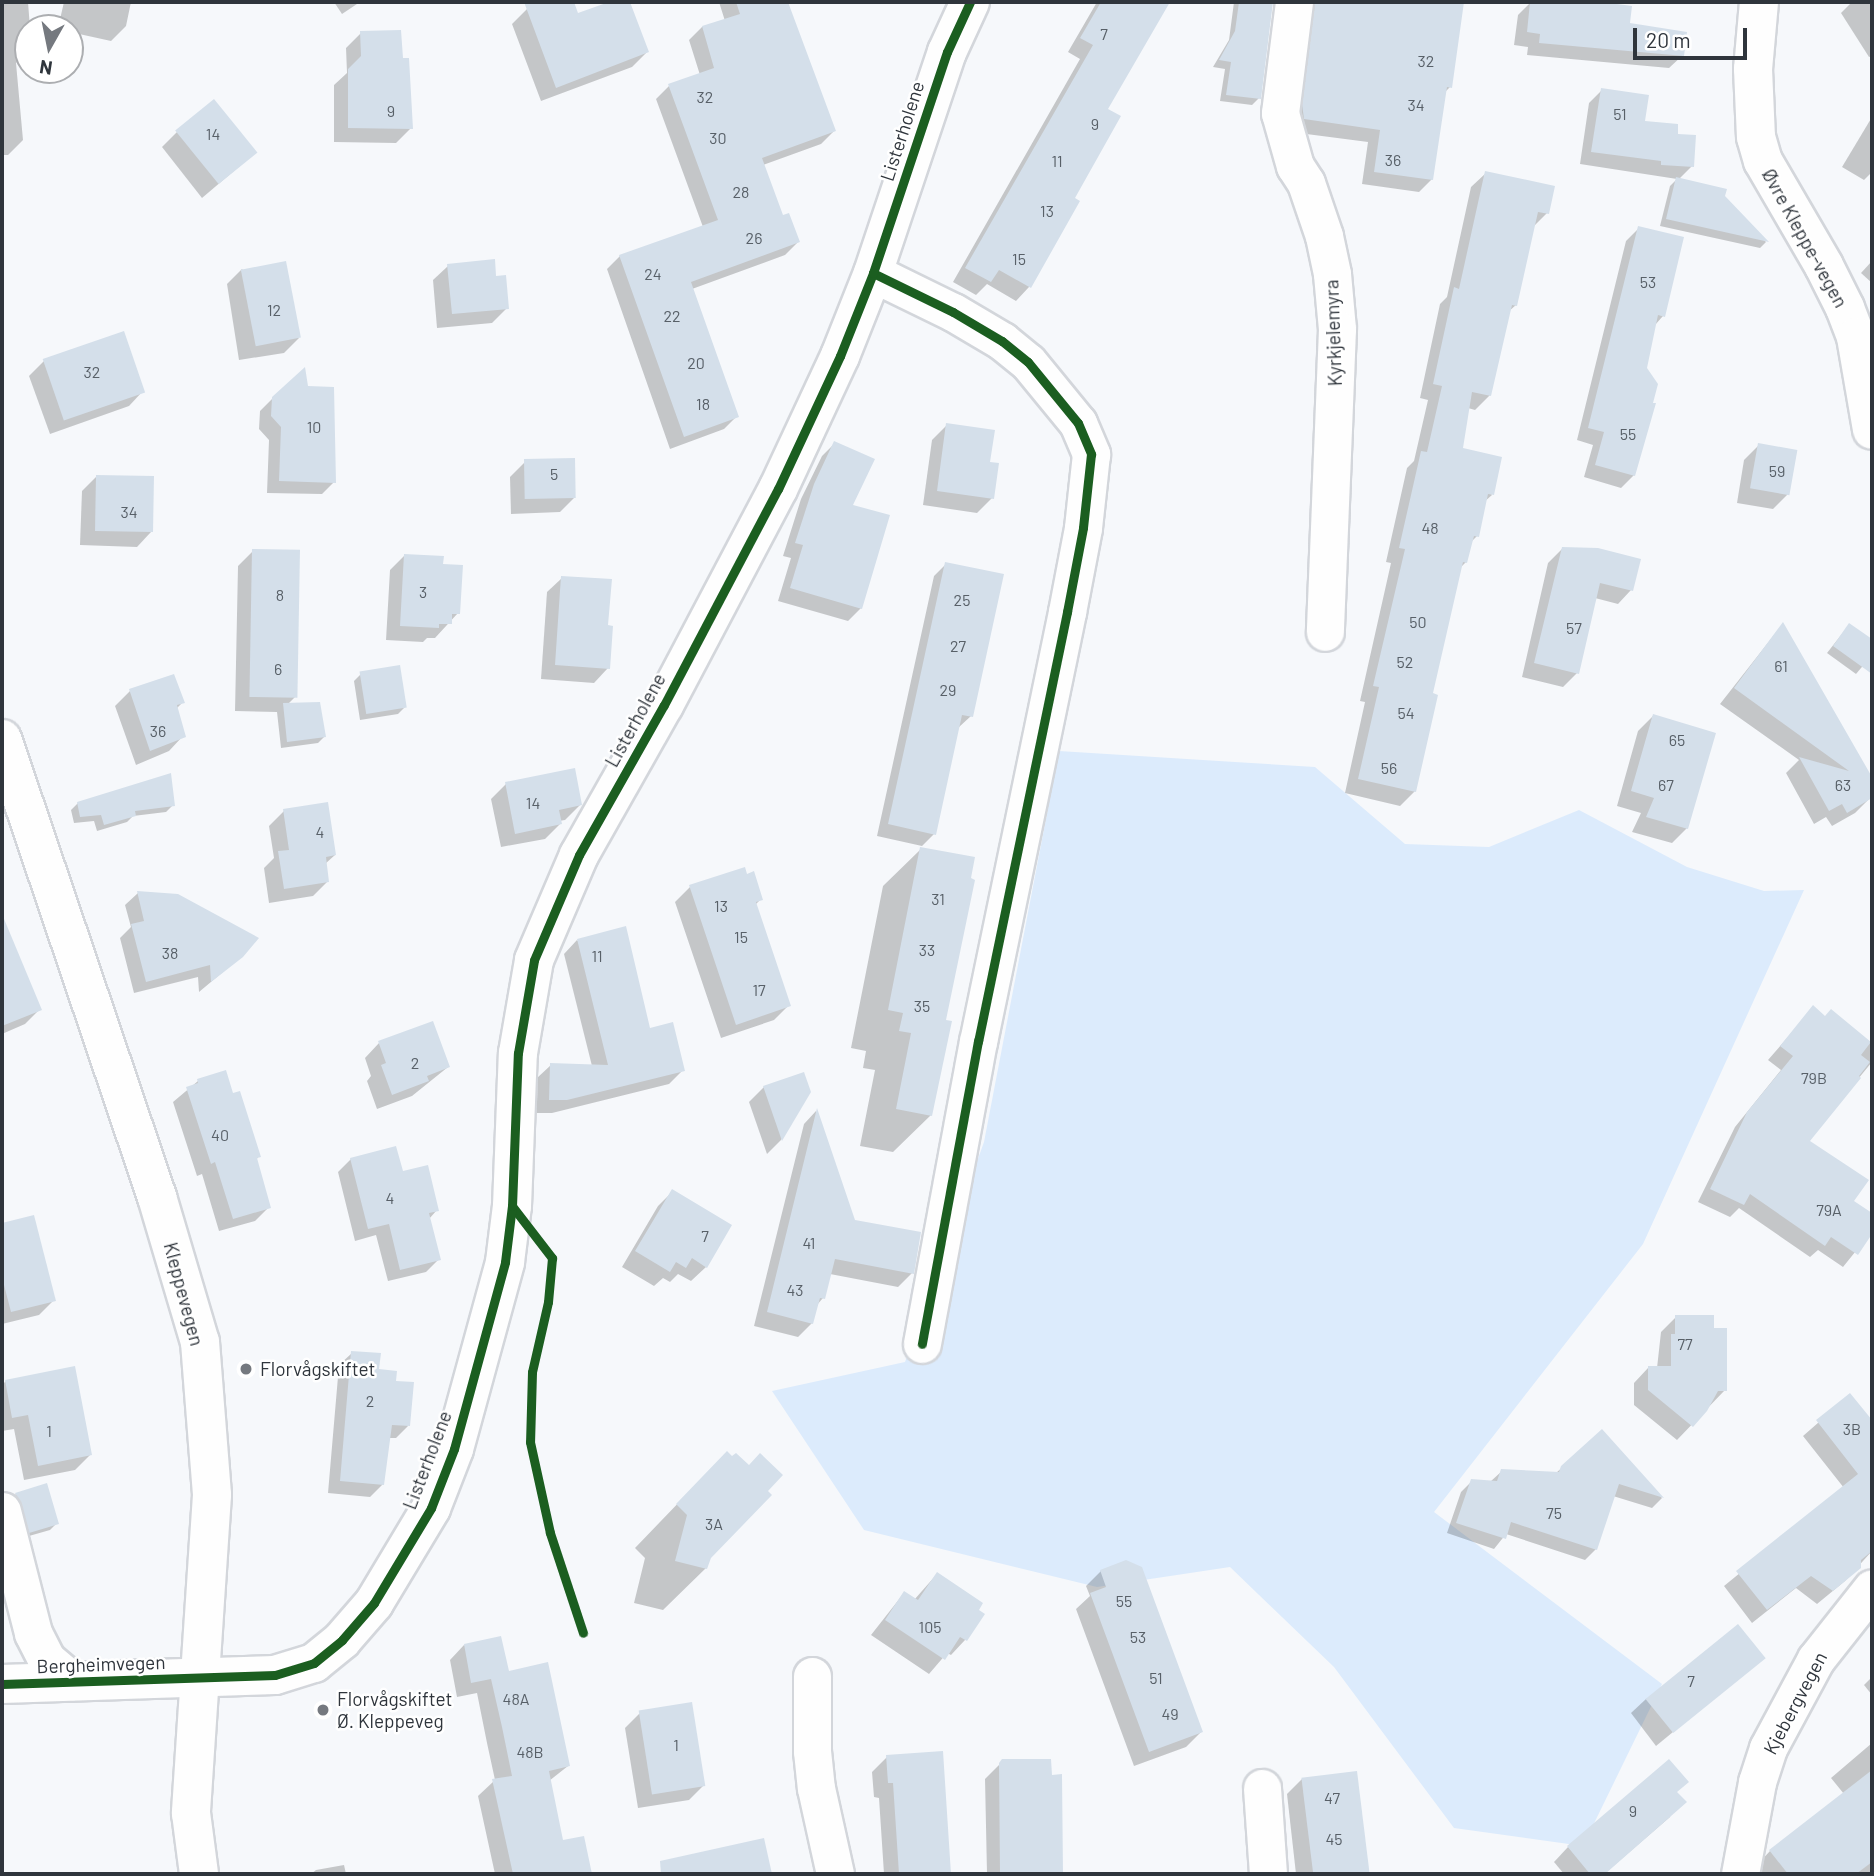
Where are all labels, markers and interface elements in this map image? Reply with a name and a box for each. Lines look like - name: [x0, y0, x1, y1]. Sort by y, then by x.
- north arrow: [14, 14, 84, 84]
- scale bar: [1636, 14, 1750, 58]
- house number: 7: [1100, 24, 1108, 44]
- text: 20 m: [1646, 27, 1691, 52]
- house number: 32: [1418, 51, 1434, 71]
- text: N: [38, 56, 54, 81]
- street label: Listerholene: [875, 78, 929, 184]
- house number: 32: [697, 87, 713, 107]
- house number: 34: [1407, 95, 1425, 115]
- house number: 9: [387, 101, 395, 121]
- house number: 51: [1613, 104, 1627, 124]
- house number: 9: [1091, 114, 1099, 134]
- house number: 14: [206, 124, 220, 144]
- house number: 30: [709, 128, 727, 148]
- house number: 36: [1385, 150, 1401, 170]
- house number: 11: [1051, 151, 1063, 171]
- street label: Øvre Kleppe-vegen: [1757, 165, 1853, 311]
- house number: 28: [733, 182, 749, 202]
- house number: 13: [1040, 201, 1054, 221]
- house number: 26: [746, 228, 762, 248]
- house number: 15: [1012, 249, 1026, 269]
- house number: 24: [644, 264, 662, 284]
- house number: 53: [1640, 272, 1656, 292]
- street label: Kyrkjelemyra: [1320, 279, 1346, 387]
- house number: 12: [267, 300, 281, 320]
- house number: 22: [663, 306, 681, 326]
- house number: 20: [687, 353, 705, 373]
- house number: 32: [84, 362, 100, 382]
- house number: 18: [696, 394, 710, 414]
- house number: 10: [307, 417, 321, 437]
- house number: 55: [1620, 424, 1636, 444]
- house number: 59: [1769, 461, 1785, 481]
- house number: 5: [550, 464, 558, 484]
- house number: 34: [120, 502, 138, 522]
- house number: 48: [1421, 518, 1439, 538]
- house number: 3: [419, 582, 427, 602]
- house number: 8: [276, 585, 284, 605]
- house number: 25: [954, 590, 970, 610]
- house number: 50: [1409, 612, 1427, 632]
- house number: 57: [1566, 618, 1582, 638]
- house number: 27: [950, 636, 966, 656]
- house number: 52: [1397, 652, 1413, 672]
- house number: 61: [1774, 656, 1788, 676]
- house number: 6: [274, 659, 282, 679]
- street label: Listerholene: [600, 669, 670, 771]
- house number: 29: [940, 680, 956, 700]
- house number: 54: [1397, 703, 1415, 723]
- house number: 36: [150, 721, 166, 741]
- house number: 65: [1669, 730, 1685, 750]
- house number: 56: [1381, 758, 1397, 778]
- house number: 67: [1658, 775, 1674, 795]
- house number: 63: [1835, 775, 1851, 795]
- house number: 14: [526, 793, 540, 813]
- house number: 4: [316, 822, 324, 842]
- house number: 31: [931, 889, 945, 909]
- house number: 13: [714, 896, 728, 916]
- house number: 15: [734, 927, 748, 947]
- house number: 33: [919, 940, 935, 960]
- house number: 38: [162, 943, 178, 963]
- house number: 11: [591, 946, 603, 966]
- house number: 17: [752, 980, 766, 1000]
- house number: 35: [914, 996, 930, 1016]
- house number: 2: [411, 1053, 419, 1073]
- house number: 79B: [1801, 1068, 1827, 1088]
- house number: 40: [211, 1125, 229, 1145]
- house number: 4: [386, 1188, 394, 1208]
- house number: 79A: [1816, 1200, 1842, 1220]
- house number: 7: [701, 1226, 709, 1246]
- house number: 41: [803, 1233, 815, 1253]
- street label: Kleppevegen: [159, 1240, 209, 1348]
- house number: 43: [786, 1280, 804, 1300]
- house number: 77: [1677, 1334, 1693, 1354]
- place label: Florvågskiftet: [260, 1358, 375, 1380]
- marker: Florvågskiftet: [238, 1361, 254, 1377]
- house number: 2: [366, 1391, 374, 1411]
- street label: Listerholene: [398, 1408, 456, 1512]
- house number: 3B: [1843, 1419, 1861, 1439]
- house number: 1: [46, 1421, 52, 1441]
- house number: 75: [1546, 1503, 1562, 1523]
- house number: 3A: [705, 1514, 723, 1534]
- house number: 55: [1116, 1591, 1132, 1611]
- house number: 105: [919, 1617, 941, 1637]
- house number: 53: [1130, 1627, 1146, 1647]
- street label: Kjebergvegen: [1758, 1648, 1832, 1758]
- street label: Bergheimvegen: [36, 1650, 166, 1678]
- house number: 51: [1149, 1668, 1163, 1688]
- house number: 7: [1687, 1671, 1695, 1691]
- place label: Florvågskiftet Ø. Kleppeveg: [337, 1688, 452, 1732]
- house number: 48A: [503, 1689, 529, 1709]
- marker: Florvågskiftet Ø. Kleppeveg: [315, 1702, 331, 1718]
- house number: 49: [1161, 1704, 1179, 1724]
- house number: 1: [673, 1735, 679, 1755]
- house number: 48B: [516, 1742, 544, 1762]
- house number: 47: [1324, 1788, 1340, 1808]
- house number: 9: [1629, 1801, 1637, 1821]
- house number: 45: [1325, 1829, 1343, 1849]

